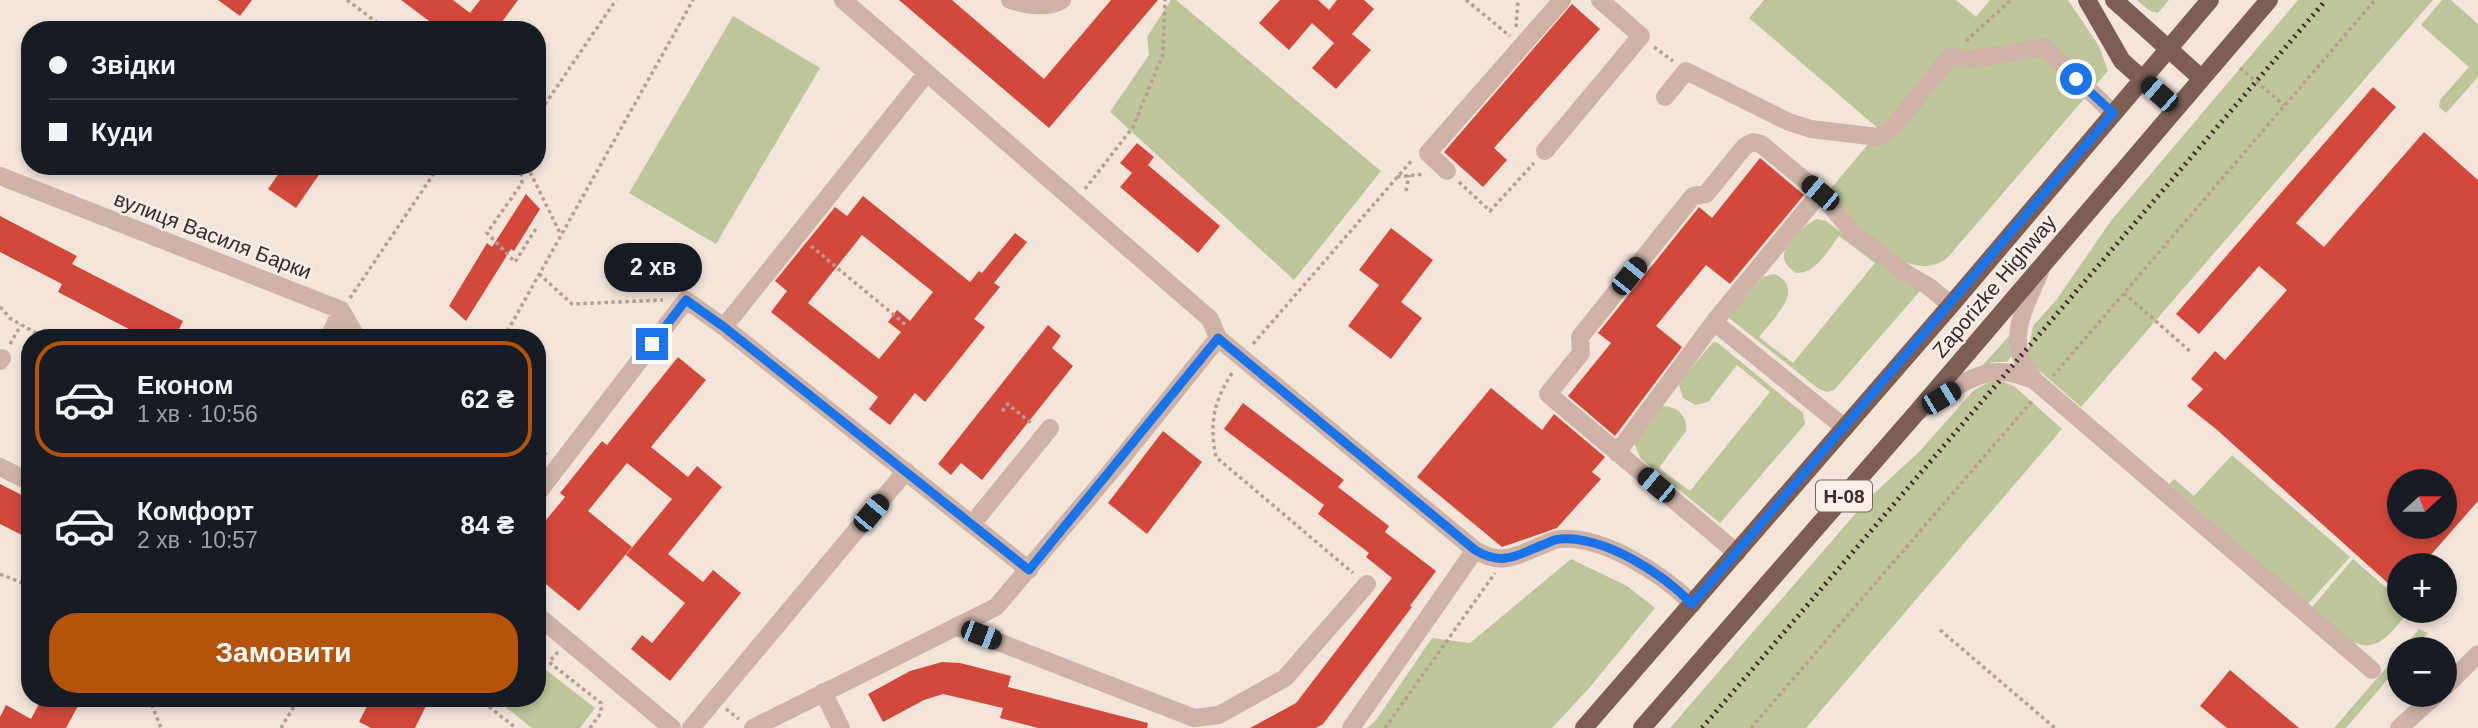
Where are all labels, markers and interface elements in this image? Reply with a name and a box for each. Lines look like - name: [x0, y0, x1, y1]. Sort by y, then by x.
- text: Звідки: [91, 50, 176, 80]
- route start: [2060, 63, 2092, 95]
- car: [2137, 72, 2182, 116]
- text: Куди: [91, 117, 153, 147]
- car: [1798, 171, 1843, 215]
- street label: вулиця Василя Барки: [111, 187, 315, 283]
- street label: Zaporizke Highway: [1928, 210, 2061, 362]
- callout: 2 хв: [603, 243, 701, 292]
- car: [1608, 253, 1651, 299]
- text: 2 хв: [630, 254, 676, 280]
- route end: [636, 328, 668, 360]
- icon: car: [53, 368, 116, 431]
- text: Економ: [137, 370, 233, 400]
- car: [1918, 378, 1965, 418]
- text: 62 ₴: [461, 384, 514, 414]
- text: 1 хв · 10:56: [137, 401, 258, 427]
- car: [1634, 463, 1679, 507]
- north arrow: [2387, 469, 2457, 539]
- map controls: [2387, 469, 2457, 707]
- road number: Н-08: [1816, 481, 1872, 512]
- car: [850, 490, 893, 536]
- icon: car: [53, 494, 116, 557]
- text: Комфорт: [137, 496, 254, 526]
- text: 84 ₴: [461, 510, 514, 540]
- text: 2 хв · 10:57: [137, 527, 258, 553]
- button: +: [2387, 553, 2457, 623]
- button: Замовити: [49, 613, 518, 693]
- car: [958, 618, 1005, 652]
- button: −: [2387, 637, 2457, 707]

